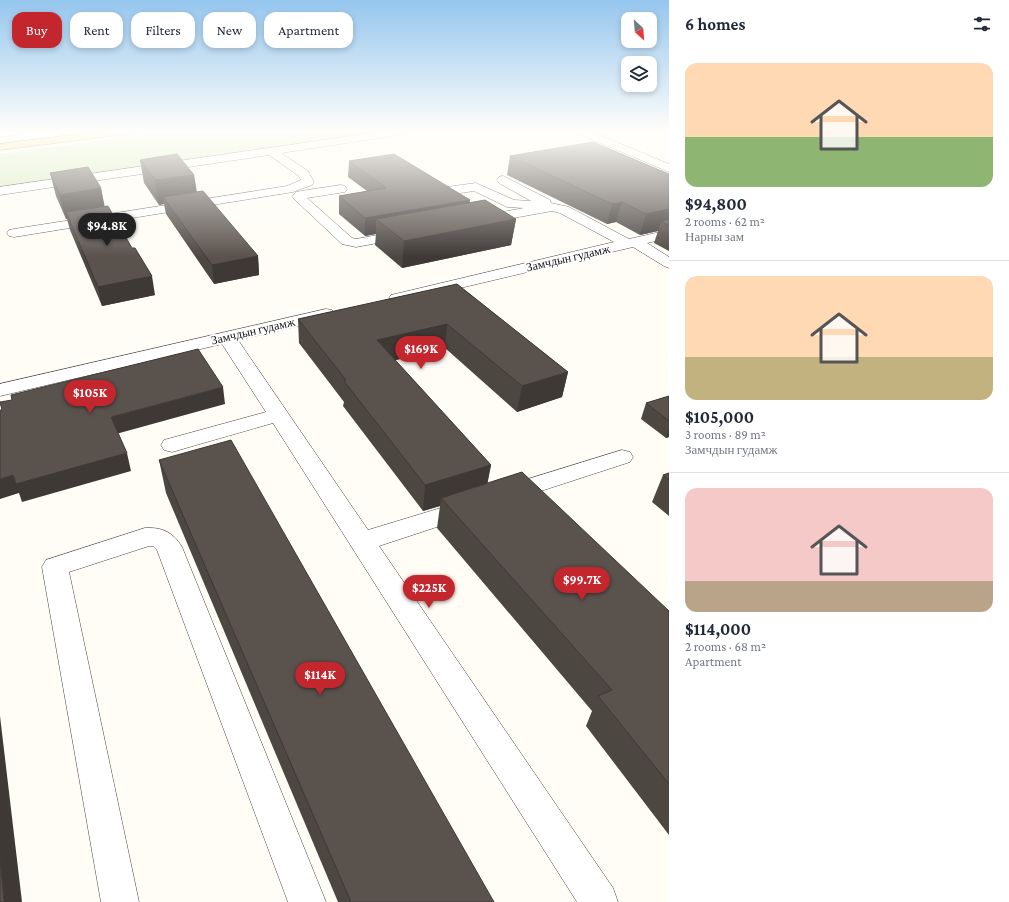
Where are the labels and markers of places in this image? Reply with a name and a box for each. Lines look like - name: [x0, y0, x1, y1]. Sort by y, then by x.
- pin: $94.8K: [74, 213, 140, 247]
- pin: $169K: [393, 336, 449, 370]
- pin: $105K: [62, 380, 118, 414]
- pin: $99.7K: [549, 567, 615, 601]
- pin: $225K: [401, 575, 457, 609]
- pin: $114K: [292, 662, 348, 696]

